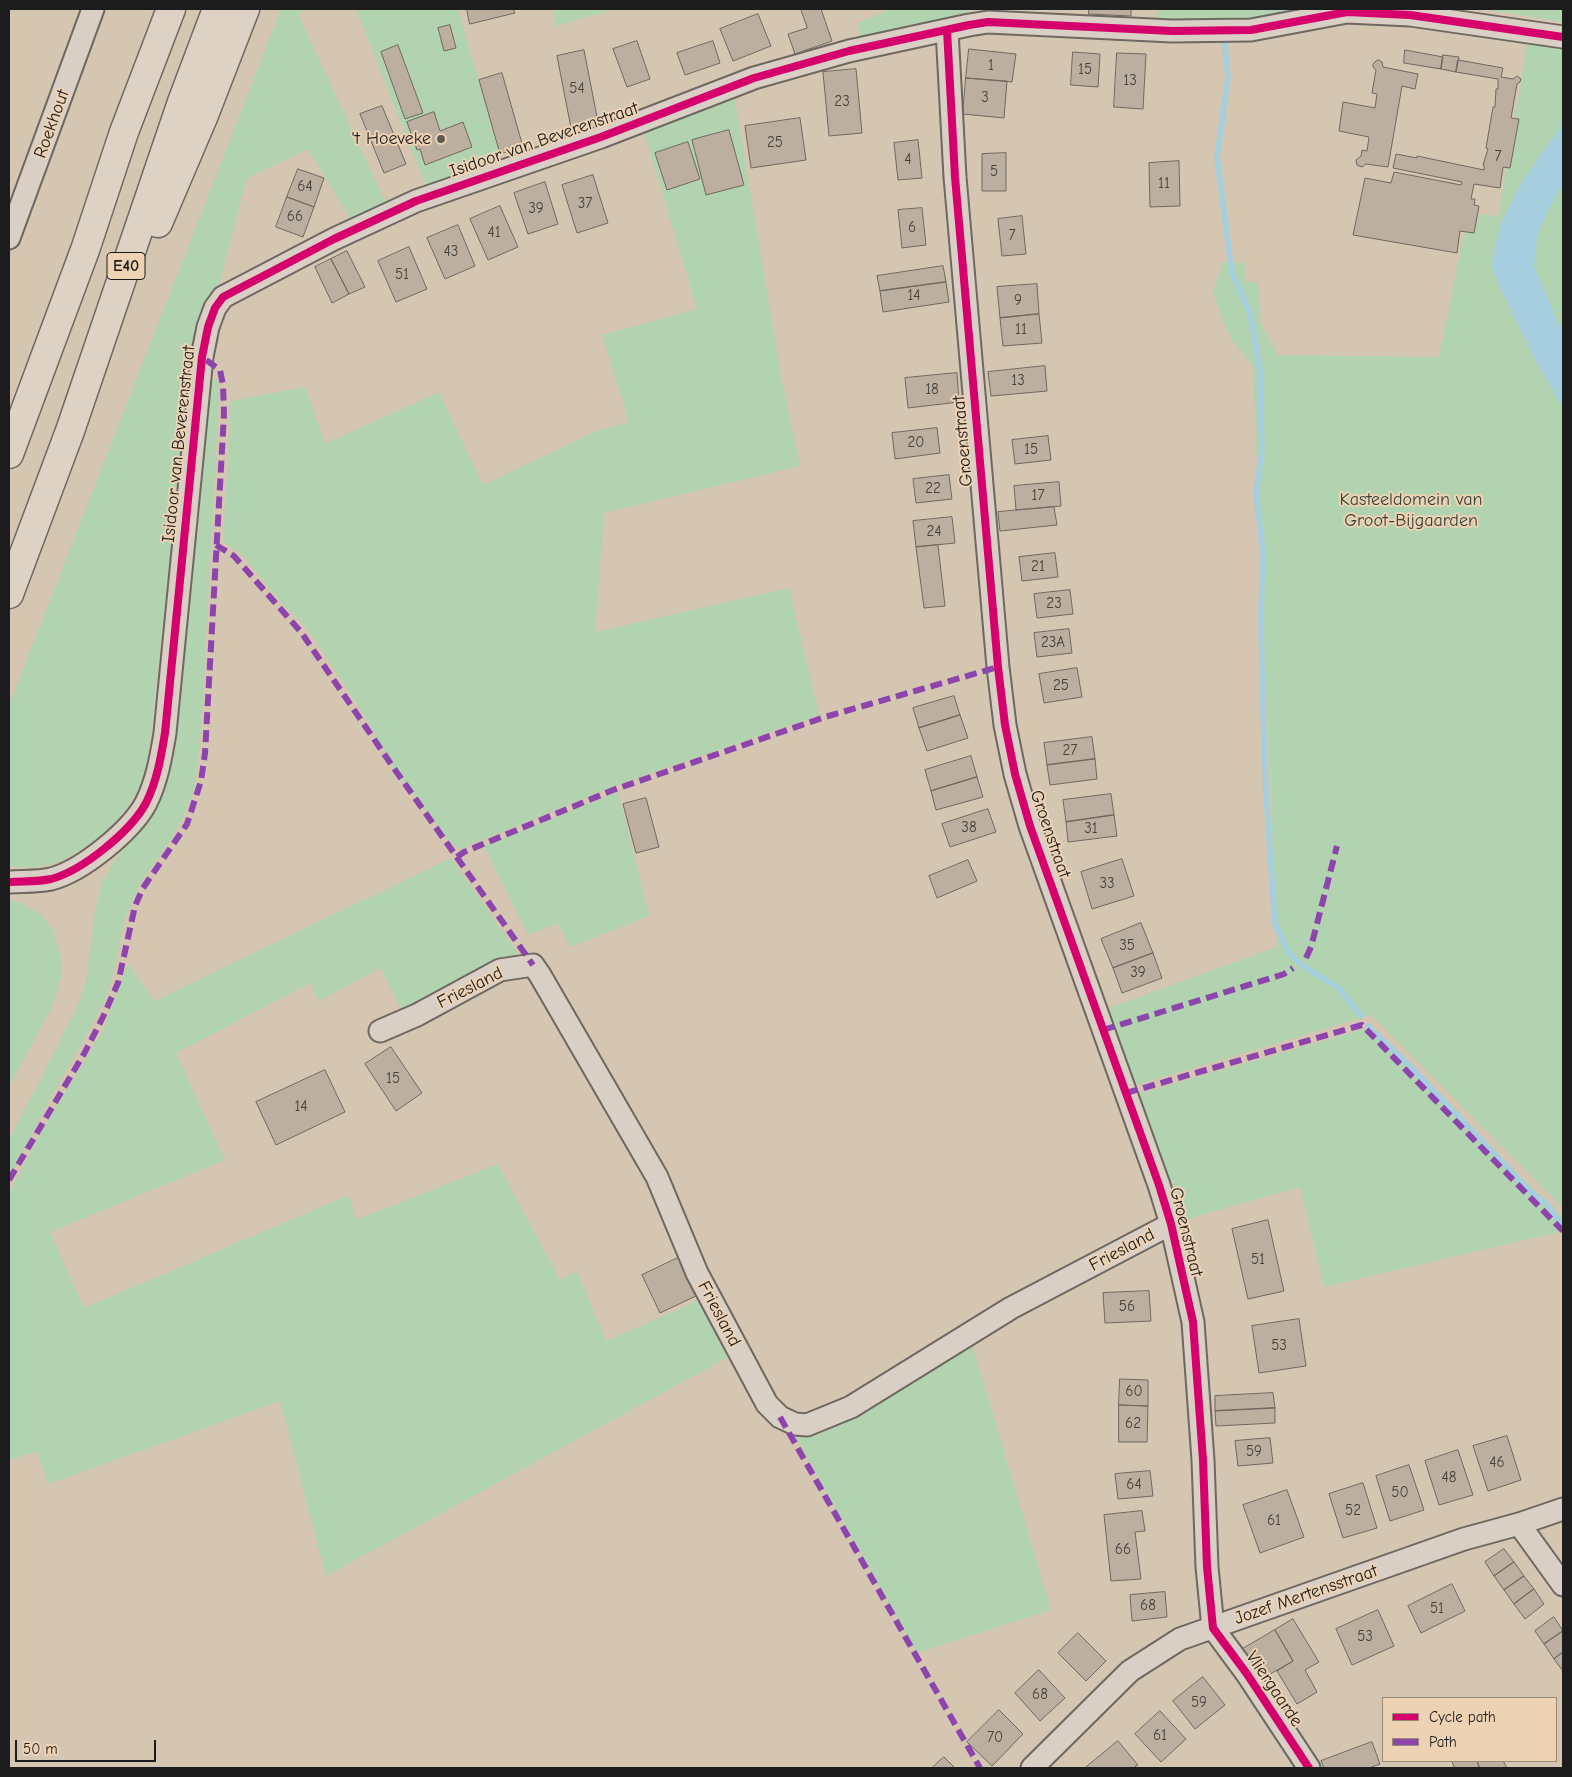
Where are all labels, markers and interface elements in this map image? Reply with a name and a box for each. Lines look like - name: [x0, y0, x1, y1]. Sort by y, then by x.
- house number: 1: [988, 57, 994, 75]
- house number: 15: [1078, 61, 1092, 79]
- house number: 13: [1123, 72, 1137, 90]
- house number: 54: [569, 80, 585, 98]
- street label: Roekhout: [30, 87, 74, 161]
- house number: 3: [981, 89, 989, 107]
- house number: 23: [834, 93, 850, 111]
- street label: Isidoor van Beverenstraat: [447, 98, 641, 182]
- place label: 't Hoeveke: [351, 128, 431, 150]
- marker: 't Hoeveke: [435, 133, 447, 145]
- house number: 25: [767, 134, 783, 152]
- house number: 7: [1494, 148, 1502, 166]
- house number: 4: [904, 151, 912, 169]
- house number: 5: [990, 163, 998, 181]
- house number: 11: [1158, 175, 1170, 193]
- house number: 64: [297, 178, 313, 196]
- house number: 37: [578, 195, 592, 213]
- house number: 39: [528, 200, 544, 218]
- house number: 66: [287, 208, 303, 226]
- house number: 6: [908, 219, 916, 237]
- house number: 41: [487, 224, 501, 242]
- house number: 7: [1008, 227, 1016, 245]
- house number: 43: [444, 243, 458, 261]
- road number: E40: [107, 252, 145, 280]
- house number: 51: [395, 266, 409, 284]
- house number: 14: [907, 287, 921, 305]
- house number: 9: [1014, 292, 1022, 310]
- house number: 11: [1015, 321, 1027, 339]
- street label: Isidoor van Beverenstraat: [158, 344, 200, 544]
- house number: 13: [1011, 372, 1025, 390]
- house number: 18: [925, 381, 939, 399]
- street label: Groenstraat: [948, 395, 978, 487]
- house number: 20: [908, 434, 924, 452]
- house number: 15: [1024, 441, 1038, 459]
- house number: 22: [925, 480, 941, 498]
- house number: 17: [1031, 487, 1045, 505]
- park label: Kasteeldomein van Groot-Bijgaarden: [1340, 489, 1482, 532]
- house number: 24: [926, 523, 942, 541]
- house number: 21: [1031, 558, 1045, 576]
- house number: 23: [1046, 595, 1062, 613]
- house number: 23A: [1041, 634, 1065, 652]
- house number: 25: [1053, 677, 1069, 695]
- house number: 27: [1063, 742, 1077, 760]
- street label: Groenstraat: [1025, 787, 1075, 881]
- house number: 38: [961, 819, 977, 837]
- house number: 31: [1084, 820, 1098, 838]
- house number: 33: [1099, 875, 1115, 893]
- house number: 35: [1119, 937, 1135, 955]
- street label: Friesland: [434, 962, 506, 1014]
- house number: 39: [1130, 964, 1146, 982]
- house number: 15: [386, 1070, 400, 1088]
- house number: 14: [294, 1098, 308, 1116]
- street label: Groenstraat: [1164, 1185, 1208, 1279]
- street label: Friesland: [1086, 1224, 1158, 1276]
- house number: 51: [1251, 1251, 1265, 1269]
- street label: Friesland: [693, 1278, 745, 1350]
- house number: 56: [1119, 1298, 1135, 1316]
- house number: 53: [1271, 1337, 1287, 1355]
- house number: 60: [1125, 1383, 1143, 1401]
- house number: 62: [1125, 1415, 1141, 1433]
- house number: 59: [1246, 1443, 1262, 1461]
- house number: 46: [1489, 1454, 1505, 1472]
- house number: 48: [1442, 1469, 1456, 1487]
- house number: 64: [1126, 1476, 1142, 1494]
- house number: 50: [1391, 1484, 1409, 1502]
- house number: 52: [1345, 1502, 1361, 1520]
- house number: 61: [1267, 1512, 1281, 1530]
- house number: 66: [1115, 1541, 1131, 1559]
- street label: Jozef Mertensstraat: [1231, 1560, 1381, 1630]
- house number: 68: [1140, 1597, 1156, 1615]
- house number: 51: [1430, 1600, 1444, 1618]
- house number: 53: [1357, 1628, 1373, 1646]
- street label: Vliergaarde: [1241, 1647, 1307, 1731]
- house number: 68: [1032, 1686, 1048, 1704]
- house number: 59: [1191, 1694, 1207, 1712]
- legend: [1382, 1697, 1557, 1762]
- text: Cycle path: [1429, 1708, 1496, 1726]
- house number: 61: [1153, 1727, 1167, 1745]
- house number: 70: [987, 1729, 1003, 1747]
- scale bar: [18, 1730, 159, 1762]
- text: Path: [1429, 1733, 1457, 1751]
- text: 50 m: [23, 1740, 58, 1758]

